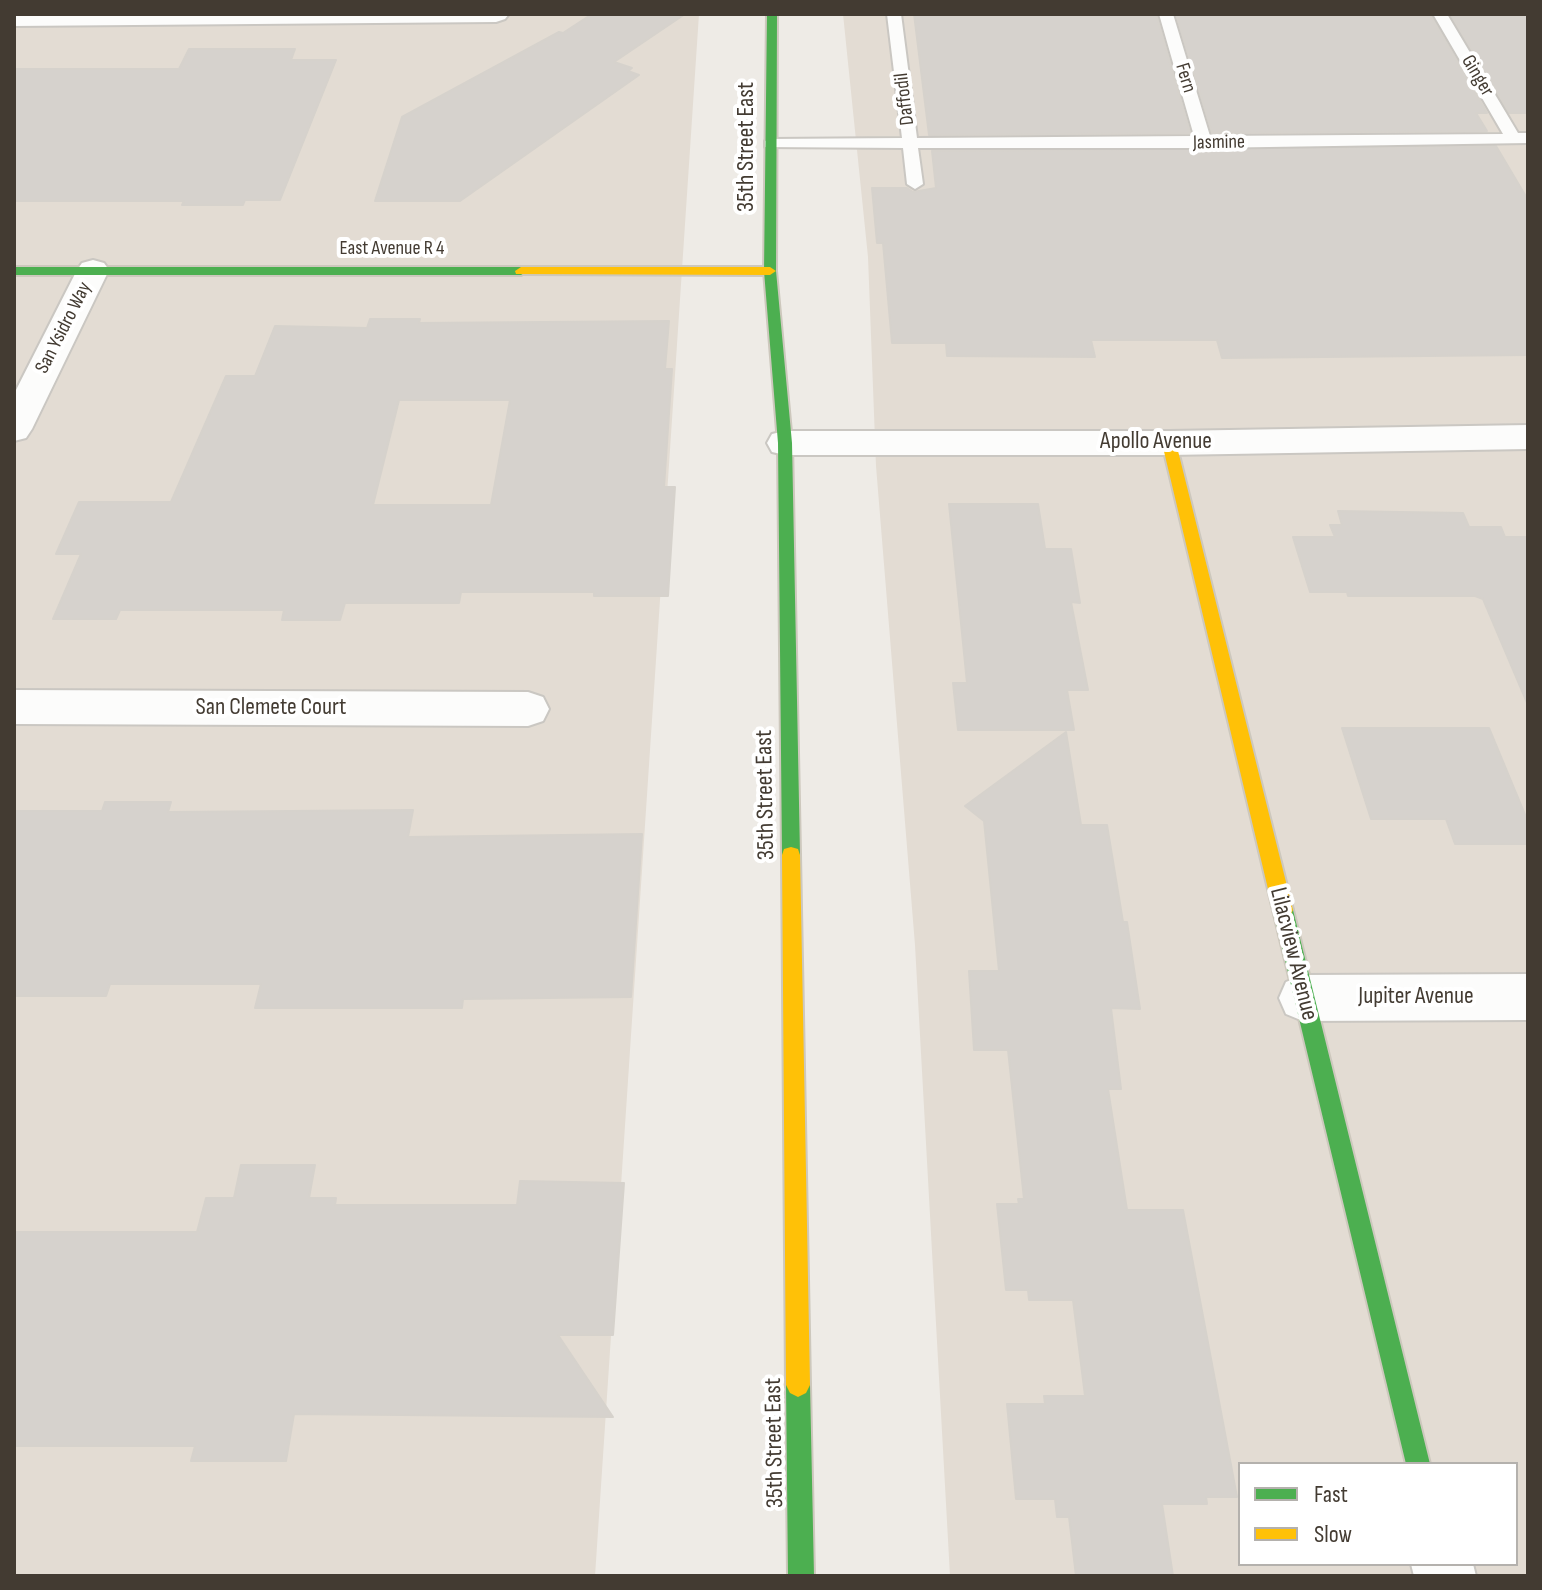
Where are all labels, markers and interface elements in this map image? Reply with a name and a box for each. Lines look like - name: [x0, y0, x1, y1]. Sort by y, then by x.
- street label: Ginger: [1455, 51, 1499, 101]
- street label: Fern: [1169, 60, 1201, 96]
- street label: Daffodil: [890, 71, 920, 127]
- street label: 35th Street East: [733, 82, 761, 212]
- street label: Jasmine: [1193, 131, 1245, 155]
- street label: East Avenue R 4: [340, 237, 444, 261]
- street label: San Ysidro Way: [31, 278, 97, 378]
- street label: Apollo Avenue: [1100, 428, 1212, 456]
- street label: San Clemete Court: [196, 694, 346, 722]
- street label: 35th Street East: [750, 730, 782, 860]
- street label: Lilacview Avenue: [1263, 885, 1323, 1023]
- street label: Jupiter Avenue: [1358, 983, 1474, 1011]
- street label: 35th Street East: [759, 1378, 791, 1508]
- legend: [1238, 1462, 1518, 1566]
- text: Fast: [1314, 1480, 1348, 1509]
- text: Slow: [1314, 1520, 1352, 1549]

